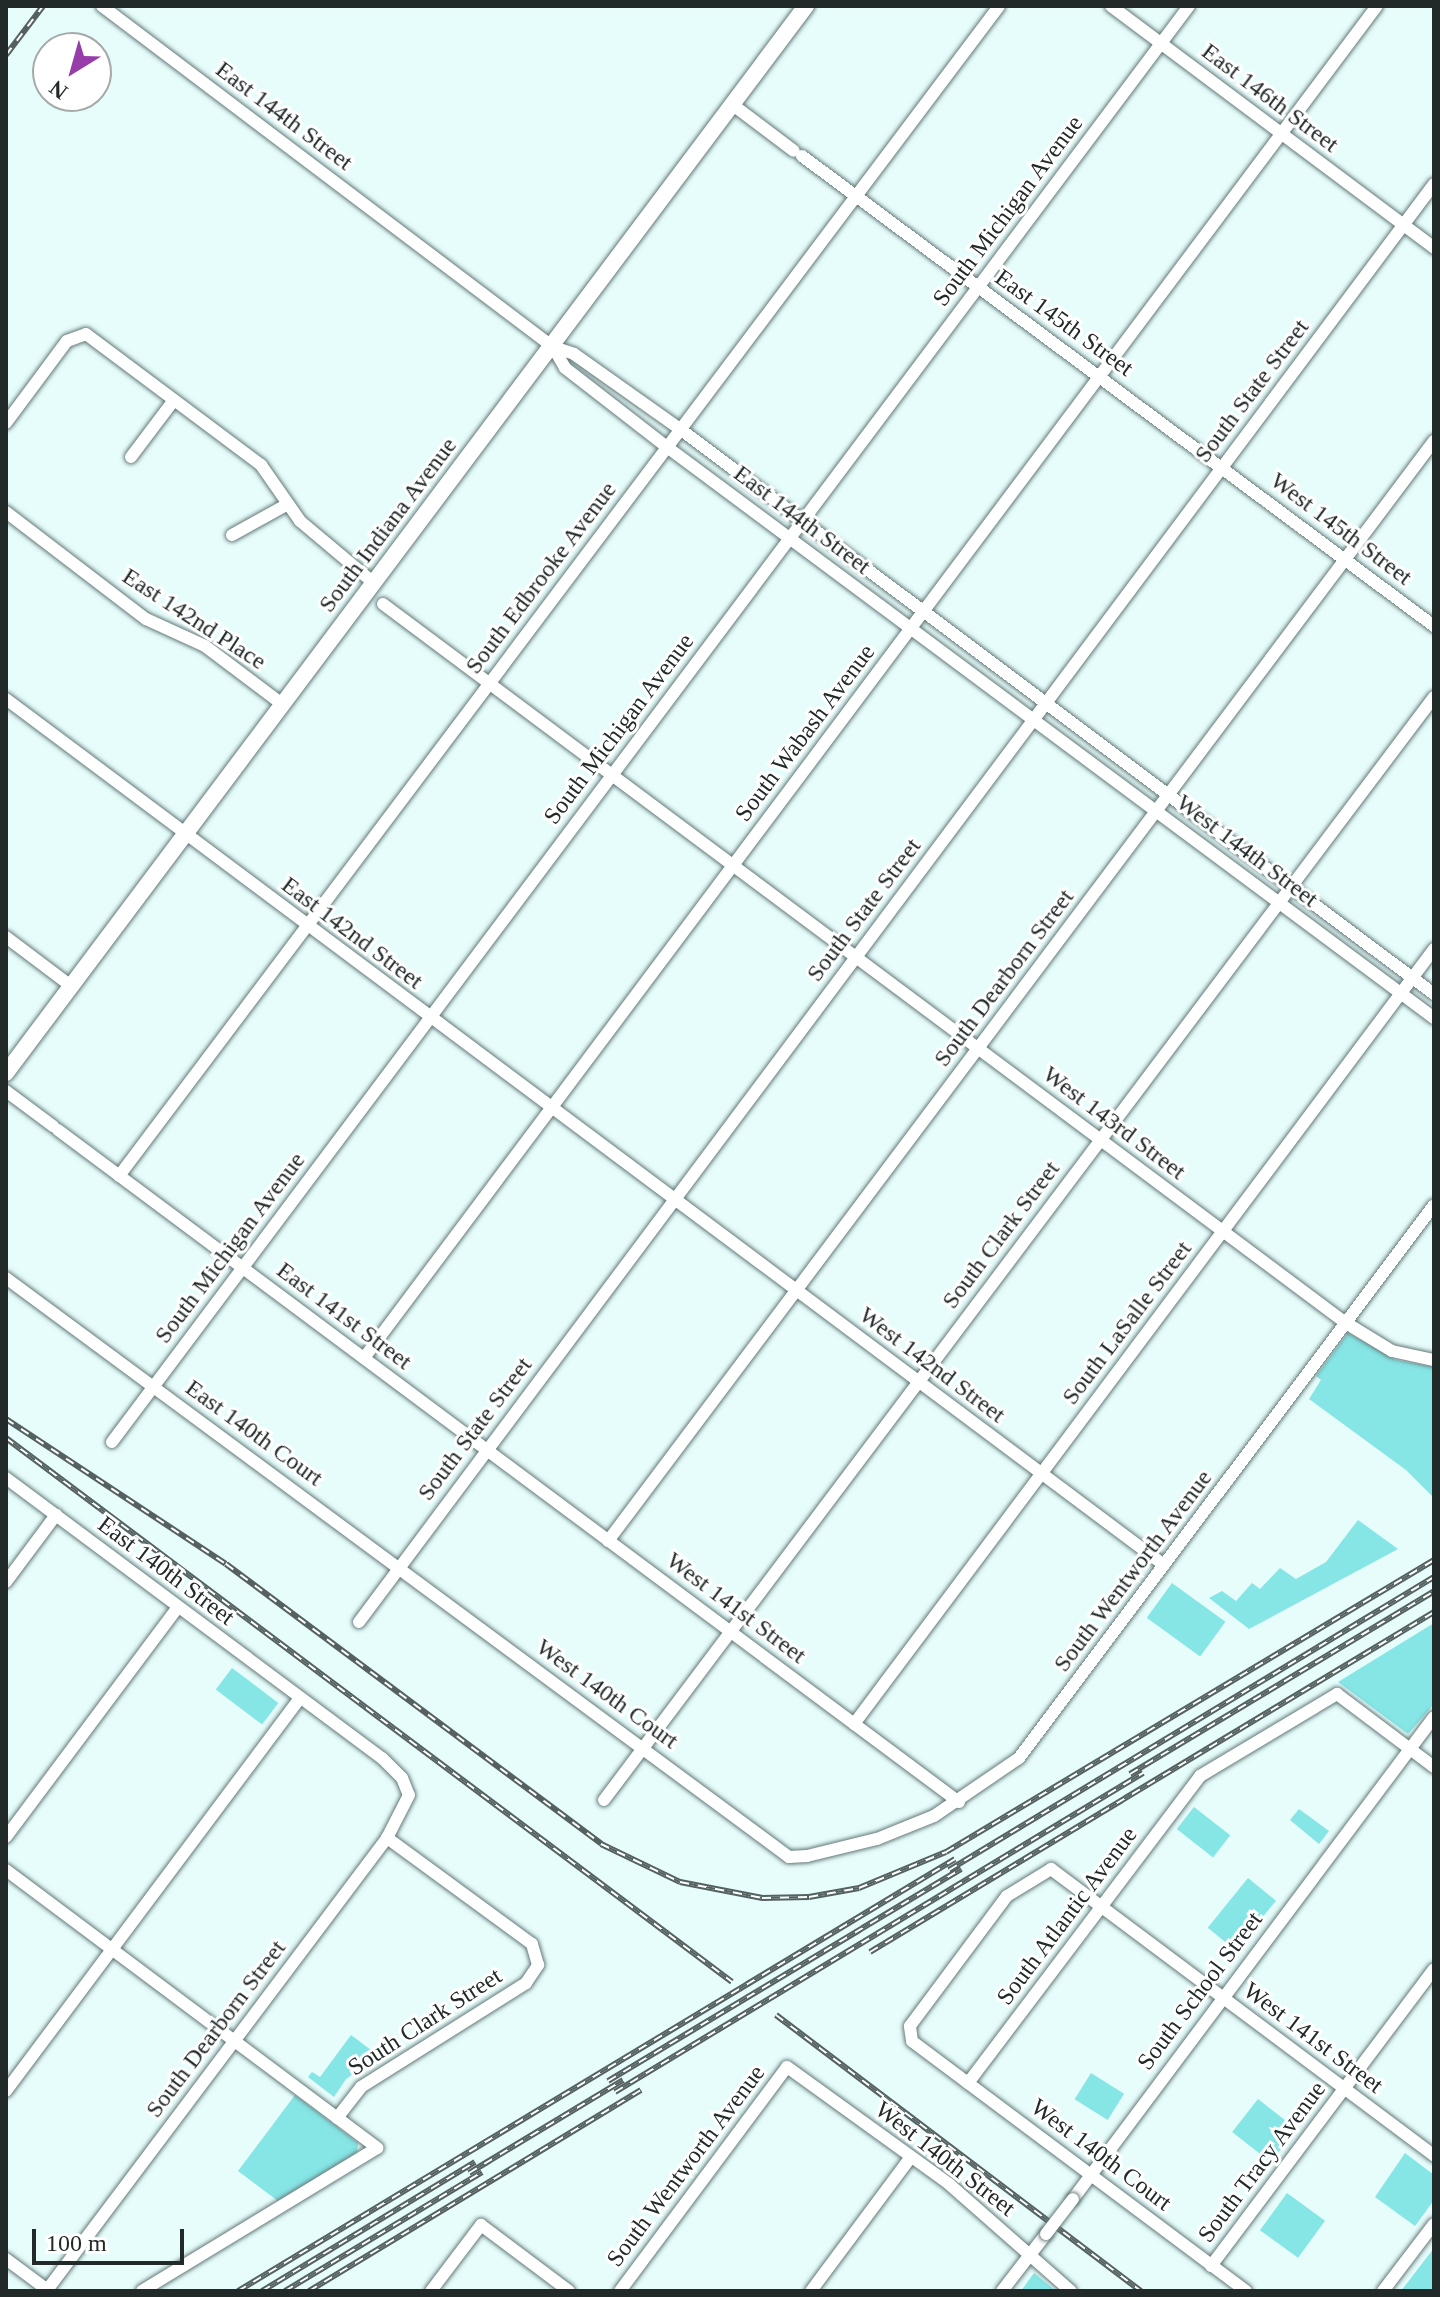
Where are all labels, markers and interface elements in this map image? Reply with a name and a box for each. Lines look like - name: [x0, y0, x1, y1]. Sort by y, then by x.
- north arrow: [32, 32, 112, 112]
- street label: East 146th Street: [1196, 37, 1344, 159]
- street label: East 144th Street: [210, 55, 358, 177]
- text: N: [45, 75, 72, 105]
- street label: South Michigan Avenue: [926, 109, 1090, 313]
- street label: East 145th Street: [989, 263, 1139, 383]
- street label: South State Street: [1189, 314, 1315, 468]
- street label: South Indiana Avenue: [312, 431, 464, 619]
- street label: East 144th Street: [728, 459, 876, 581]
- street label: West 145th Street: [1264, 466, 1418, 592]
- street label: South Edbrooke Avenue: [459, 476, 623, 680]
- street label: East 142nd Place: [117, 562, 271, 676]
- street label: South Michigan Avenue: [537, 627, 701, 831]
- street label: South Wabash Avenue: [728, 638, 882, 828]
- street label: West 144th Street: [1170, 788, 1324, 914]
- street label: South State Street: [801, 833, 927, 987]
- street label: East 142nd Street: [276, 871, 428, 995]
- street label: South Dearborn Street: [928, 884, 1080, 1072]
- street label: West 143rd Street: [1037, 1060, 1191, 1186]
- street label: South Michigan Avenue: [148, 1146, 312, 1350]
- street label: South Clark Street: [936, 1156, 1066, 1314]
- street label: South LaSalle Street: [1056, 1236, 1198, 1410]
- street label: East 141st Street: [271, 1256, 417, 1376]
- street label: West 142nd Street: [853, 1301, 1011, 1429]
- street label: South State Street: [412, 1352, 538, 1506]
- street label: East 140th Court: [180, 1374, 328, 1492]
- street label: South Wentworth Avenue: [1047, 1464, 1219, 1678]
- street label: East 140th Street: [92, 1510, 240, 1632]
- street label: West 141st Street: [660, 1546, 812, 1670]
- street label: West 140th Court: [530, 1633, 684, 1755]
- street label: South Atlantic Avenue: [990, 1820, 1144, 2012]
- street label: South School Street: [1131, 1906, 1269, 2076]
- street label: South Dearborn Street: [140, 1935, 292, 2123]
- street label: South Clark Street: [343, 1962, 507, 2082]
- street label: West 141st Street: [1237, 1976, 1389, 2100]
- street label: South Wentworth Avenue: [600, 2059, 772, 2273]
- street label: South Tracy Avenue: [1192, 2075, 1332, 2249]
- street label: West 140th Court: [1025, 2093, 1177, 2217]
- street label: West 140th Street: [869, 2095, 1021, 2223]
- scale bar: [36, 2213, 188, 2263]
- text: 100 m: [46, 2230, 107, 2256]

